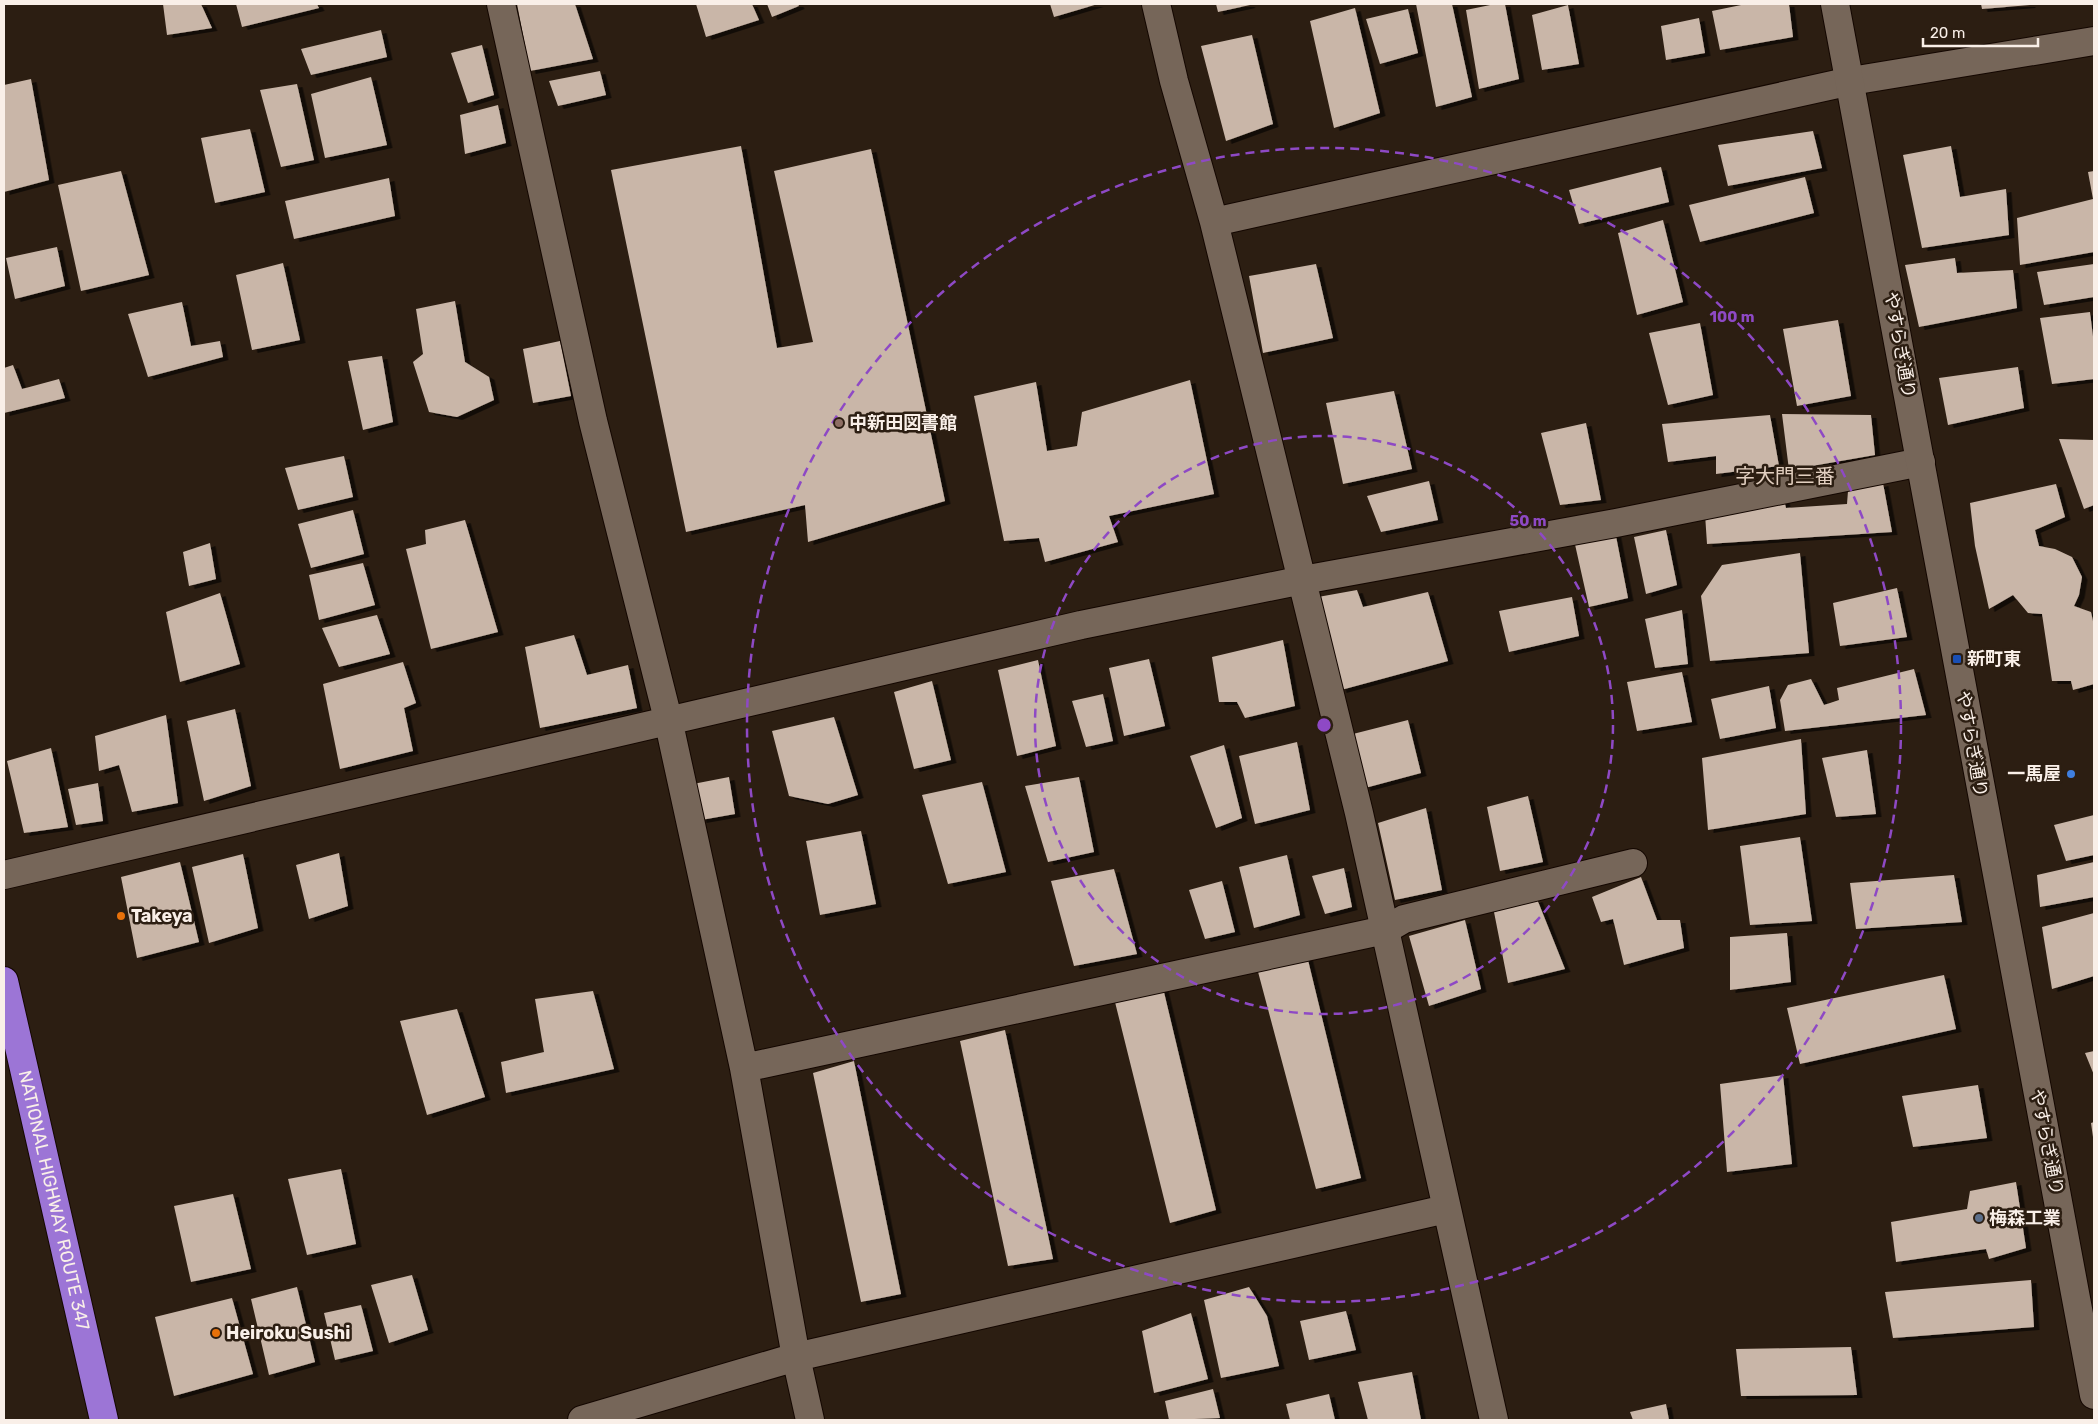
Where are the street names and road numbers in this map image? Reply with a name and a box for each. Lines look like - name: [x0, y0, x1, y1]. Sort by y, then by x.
- street label: やすらぎ通り: [1880, 290, 1920, 400]
- street label: やすらぎ通り: [1952, 689, 1992, 799]
- street label: NATIONAL HIGHWAY ROUTE 347: [14, 1068, 94, 1332]
- street label: やすらぎ通り: [2026, 1087, 2068, 1197]

